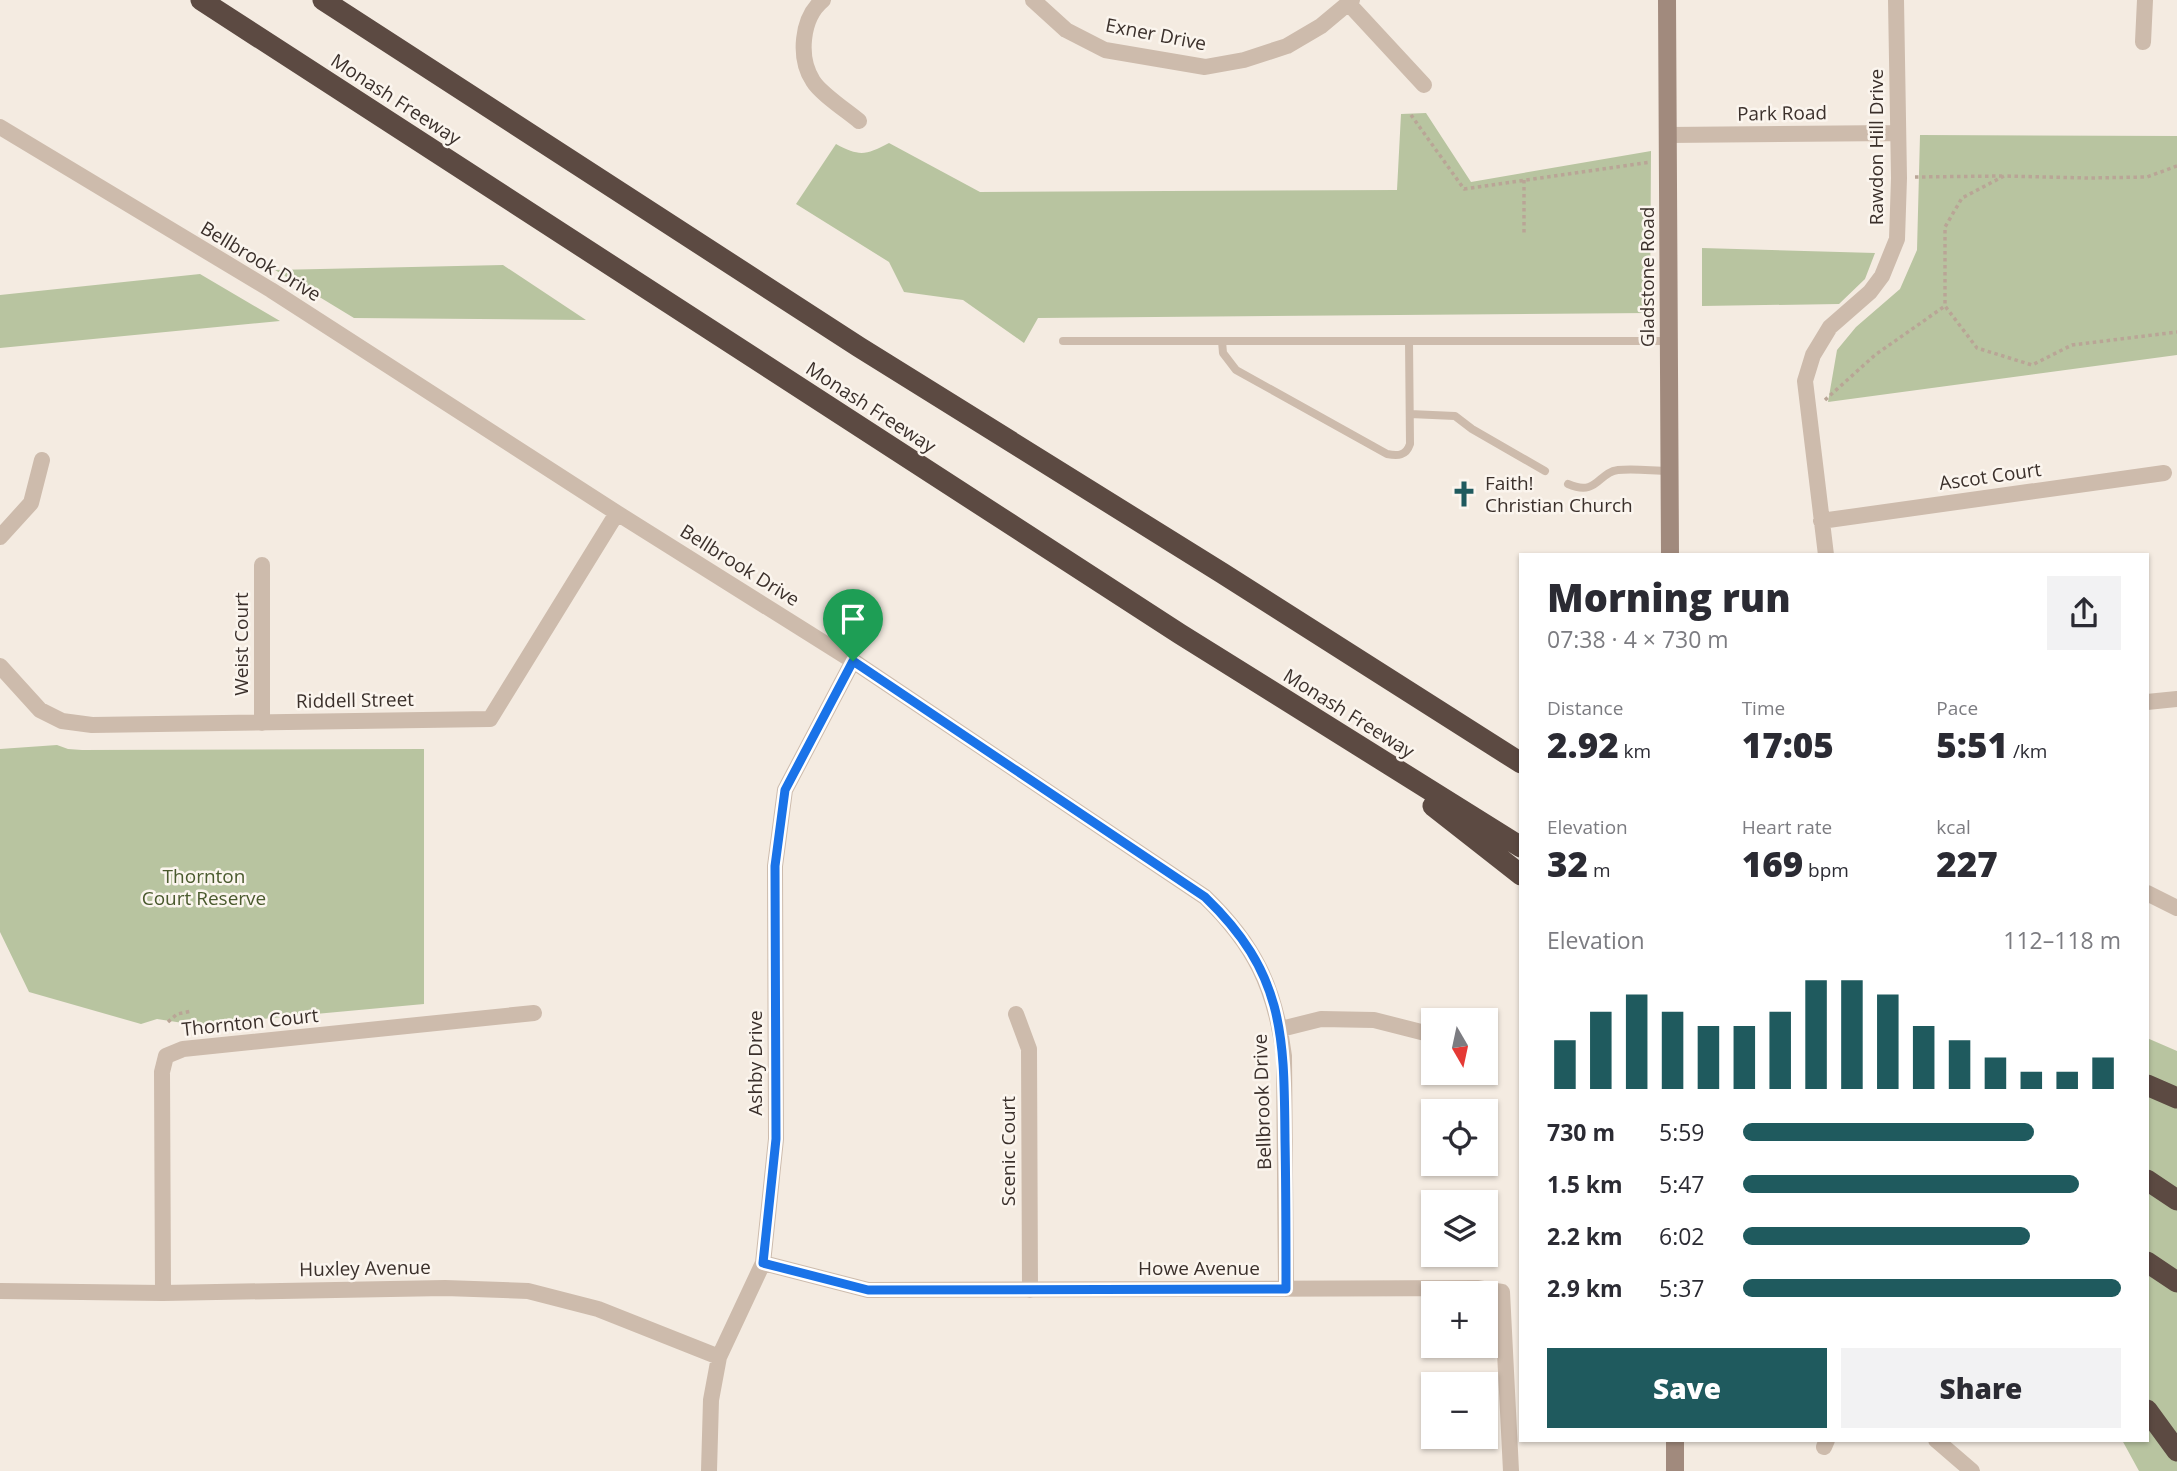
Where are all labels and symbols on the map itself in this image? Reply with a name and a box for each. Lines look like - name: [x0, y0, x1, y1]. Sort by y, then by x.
- street label: Exner Drive: [1103, 12, 1209, 56]
- street label: Monash Freeway: [326, 47, 466, 151]
- street label: Rawdon Hill Drive: [1863, 69, 1889, 225]
- street label: Park Road: [1737, 99, 1827, 127]
- street label: Gladstone Road: [1634, 207, 1660, 347]
- street label: Bellbrook Drive: [196, 215, 326, 307]
- street label: Monash Freeway: [801, 355, 941, 459]
- street label: Ascot Court: [1937, 456, 2043, 496]
- place label: Faith! Christian Church: [1485, 470, 1633, 518]
- church icon: Faith! Christian Church: [1449, 479, 1479, 509]
- street label: Bellbrook Drive: [675, 518, 805, 612]
- pin: [823, 589, 883, 661]
- street label: Weist Court: [228, 592, 254, 696]
- street label: Monash Freeway: [1278, 662, 1420, 764]
- street label: Riddell Street: [296, 686, 414, 714]
- park label: Thornton Court Reserve: [142, 863, 266, 911]
- street label: Thornton Court: [180, 1002, 320, 1042]
- north arrow: [1421, 1008, 1498, 1085]
- street label: Ashby Drive: [742, 1010, 768, 1116]
- street label: Bellbrook Drive: [1247, 1033, 1277, 1171]
- street label: Scenic Court: [995, 1096, 1021, 1206]
- street label: Huxley Avenue: [299, 1254, 431, 1282]
- street label: Howe Avenue: [1138, 1255, 1260, 1281]

